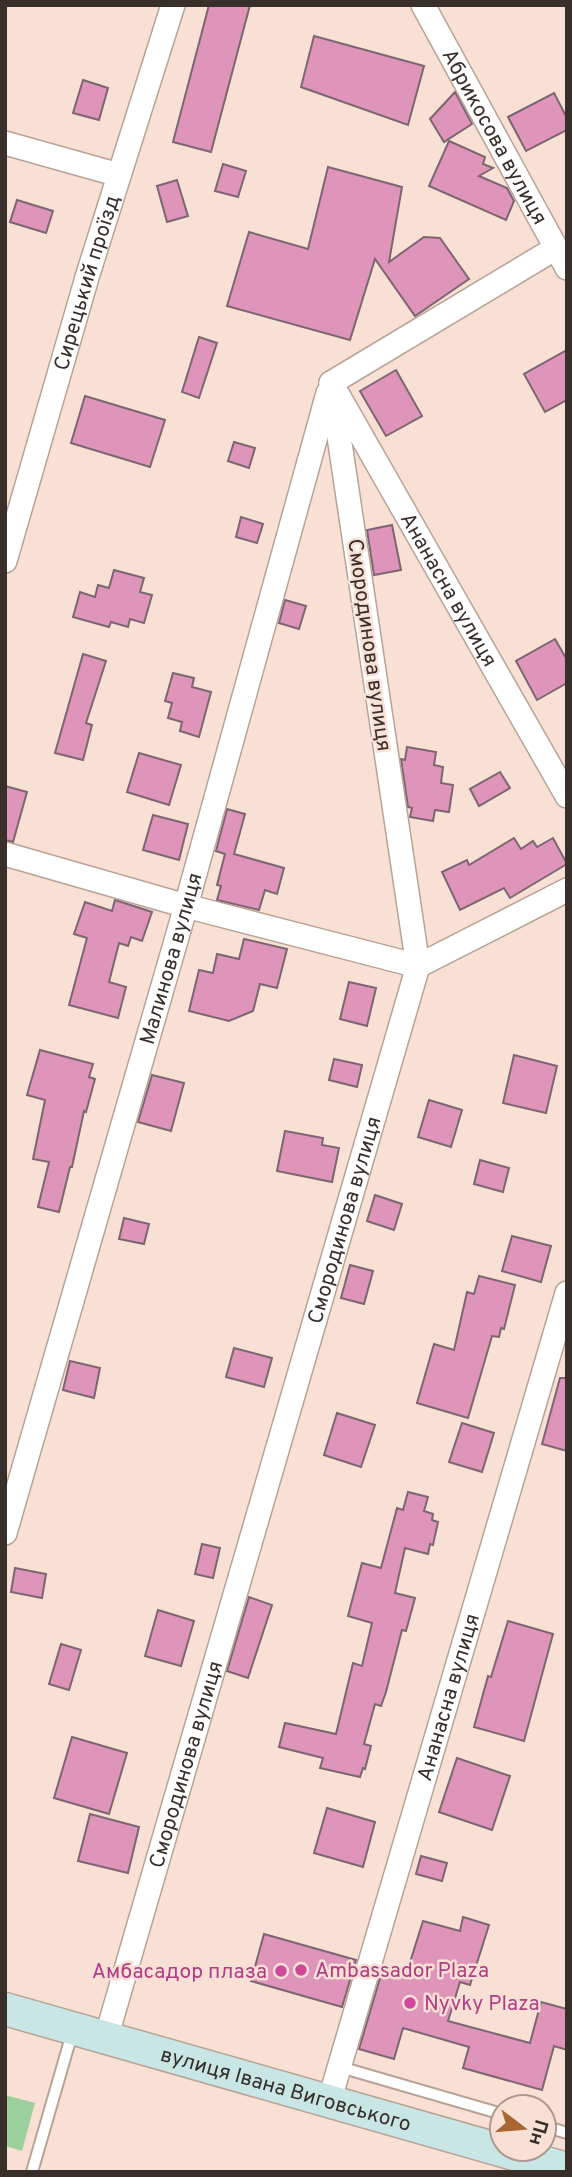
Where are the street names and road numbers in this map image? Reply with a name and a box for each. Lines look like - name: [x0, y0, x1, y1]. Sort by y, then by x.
- street label: Абрикосова вулиця: [435, 45, 553, 230]
- street label: Сирецький проїзд: [49, 192, 127, 374]
- street label: Ананасна вулиця: [393, 508, 502, 672]
- street label: Смородинова вулиця: [340, 537, 397, 753]
- street label: Малинова вулиця: [135, 870, 210, 1048]
- street label: Смородинова вулиця: [303, 1114, 388, 1327]
- street label: Ананасна вулиця: [412, 1611, 487, 1784]
- street label: Смородинова вулиця: [144, 1658, 230, 1872]
- street label: вулиця Івана Виговського: [157, 2042, 414, 2139]

